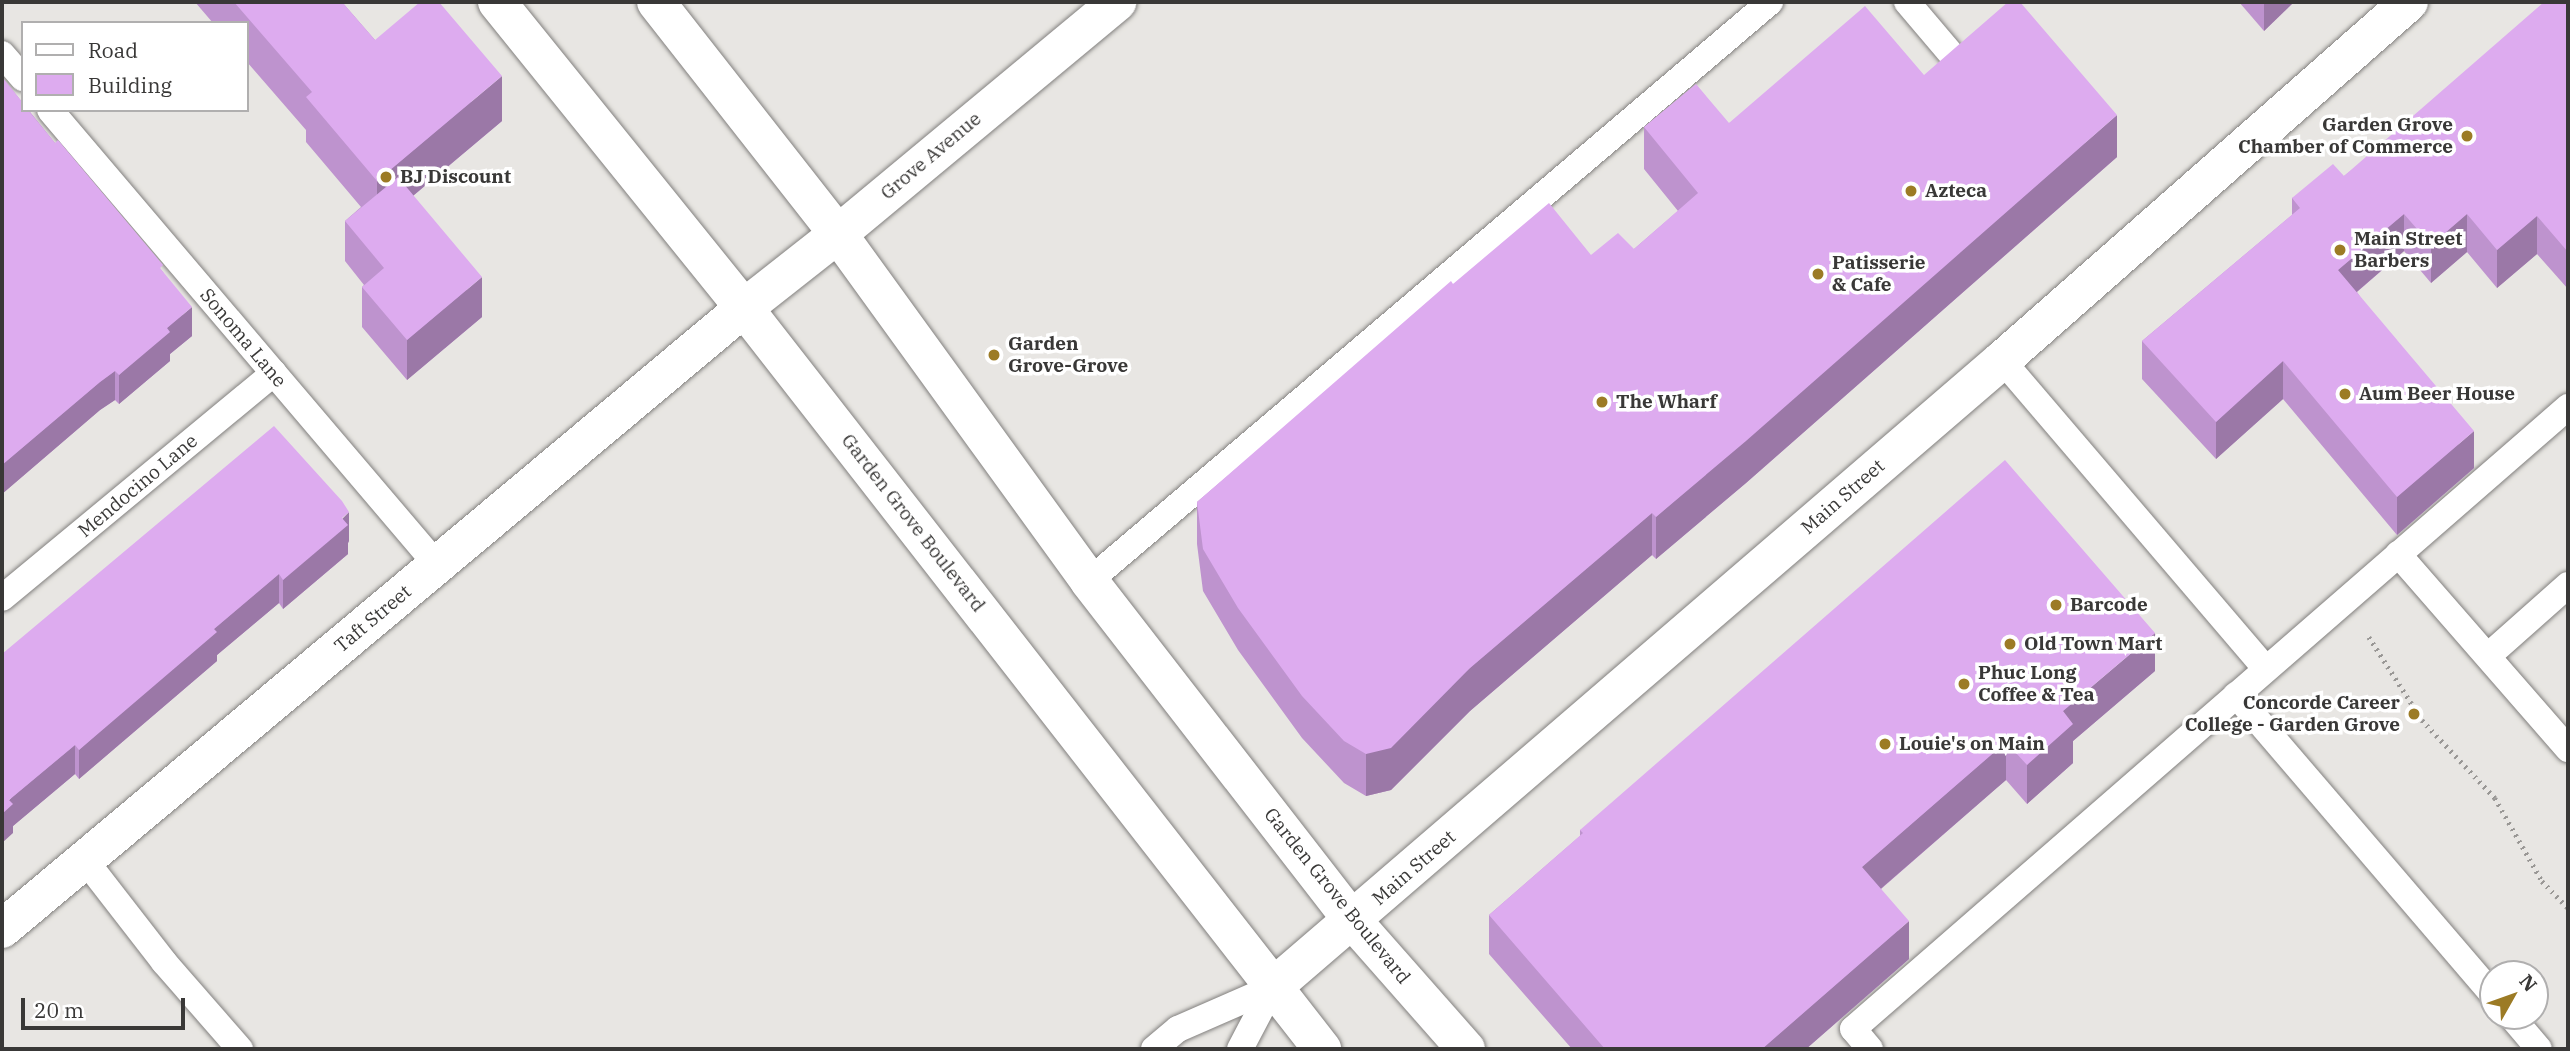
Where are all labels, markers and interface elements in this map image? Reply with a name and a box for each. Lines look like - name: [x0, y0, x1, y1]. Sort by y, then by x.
- legend: [21, 21, 248, 112]
- text: Road: [88, 36, 138, 64]
- text: Building: [88, 71, 172, 99]
- street label: Grove Avenue: [876, 107, 986, 205]
- place label: Garden Grove Chamber of Commerce: [2238, 114, 2453, 158]
- marker: Garden Grove Chamber of Commerce: [2459, 128, 2475, 144]
- place label: BJ Discount: [400, 166, 511, 188]
- marker: BJ Discount: [378, 169, 394, 185]
- place label: Azteca: [1925, 180, 1987, 202]
- marker: Azteca: [1903, 183, 1919, 199]
- place label: Main Street Barbers: [2354, 228, 2462, 272]
- marker: Main Street Barbers: [2332, 242, 2348, 258]
- place label: Patisserie & Cafe: [1832, 252, 1926, 296]
- marker: Patisserie & Cafe: [1810, 266, 1826, 282]
- street label: Sonoma Lane: [195, 284, 291, 392]
- place label: Garden Grove-Grove: [1008, 333, 1128, 377]
- marker: Garden Grove-Grove: [986, 347, 1002, 363]
- place label: Aum Beer House: [2359, 383, 2515, 405]
- marker: Aum Beer House: [2337, 386, 2353, 402]
- place label: The Wharf: [1616, 391, 1717, 413]
- marker: The Wharf: [1594, 394, 1610, 410]
- street label: Mendocino Lane: [74, 430, 202, 542]
- street label: Garden Grove Boulevard: [836, 430, 990, 616]
- street label: Main Street: [1797, 455, 1889, 539]
- street label: Taft Street: [330, 580, 416, 658]
- place label: Barcode: [2070, 594, 2148, 616]
- marker: Barcode: [2048, 597, 2064, 613]
- place label: Old Town Mart: [2024, 633, 2162, 655]
- marker: Old Town Mart: [2002, 636, 2018, 652]
- place label: Phuc Long Coffee & Tea: [1978, 662, 2095, 706]
- marker: Phuc Long Coffee & Tea: [1956, 676, 1972, 692]
- place label: Concorde Career College - Garden Grove: [2185, 692, 2400, 736]
- marker: Concorde Career College - Garden Grove: [2406, 706, 2422, 722]
- place label: Louie's on Main: [1899, 733, 2045, 755]
- marker: Louie's on Main: [1877, 736, 1893, 752]
- street label: Garden Grove Boulevard: [1259, 804, 1415, 988]
- street label: Main Street: [1368, 826, 1460, 910]
- north arrow: [2479, 960, 2549, 1030]
- text: N: [2515, 969, 2543, 996]
- scale bar: [24, 984, 189, 1028]
- text: 20 m: [34, 996, 84, 1024]

